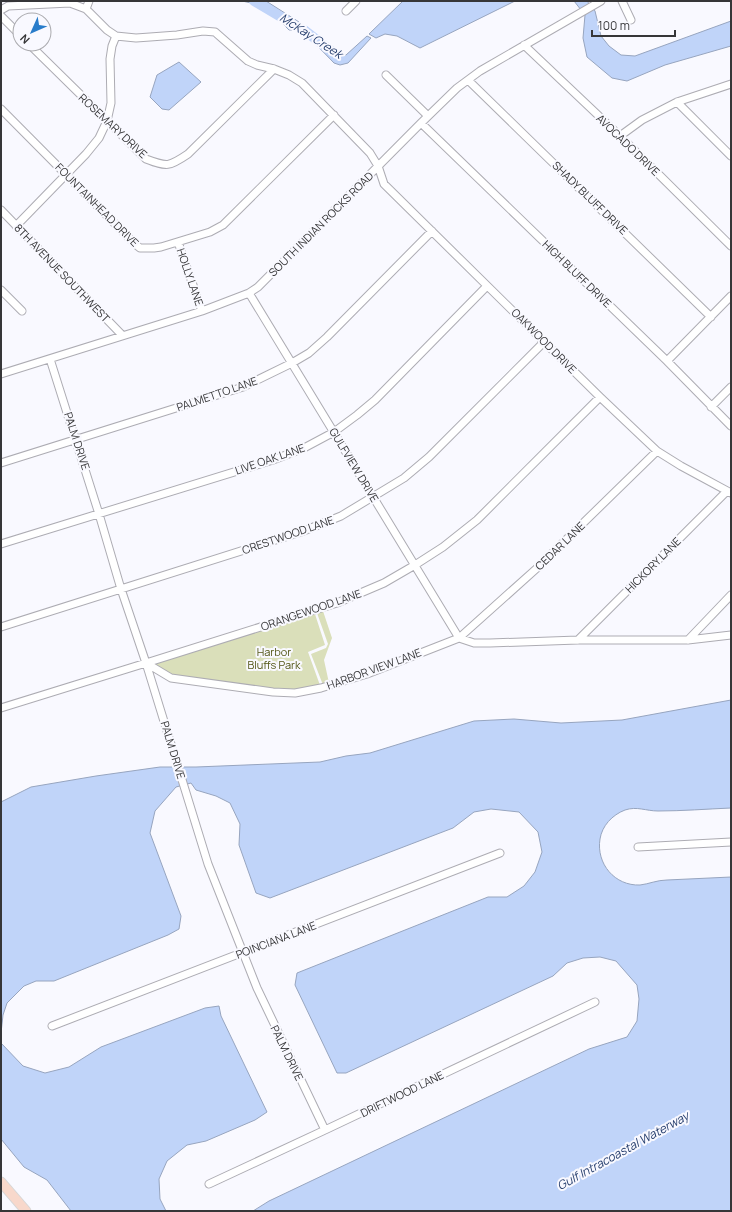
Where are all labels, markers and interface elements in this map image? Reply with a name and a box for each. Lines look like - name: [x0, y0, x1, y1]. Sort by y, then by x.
- water label: McKay Creek: [277, 9, 348, 63]
- north arrow: [12, 12, 52, 52]
- scale bar: [592, 12, 675, 38]
- text: 100 m: [598, 17, 630, 34]
- text: N: [16, 31, 33, 48]
- street label: ROSEMARY DRIVE: [76, 90, 151, 161]
- street label: AVOCADO DRIVE: [593, 111, 663, 179]
- street label: SHADY BLUFF DRIVE: [549, 158, 631, 238]
- street label: FOUNTAINHEAD DRIVE: [52, 160, 142, 250]
- street label: SOUTH INDIAN ROCKS ROAD: [265, 168, 376, 279]
- street label: 8TH AVENUE SOUTHWEST: [11, 220, 114, 326]
- street label: HIGH BLUFF DRIVE: [539, 237, 615, 311]
- street label: HOLLY LANE: [174, 246, 207, 308]
- street label: OAKWOOD DRIVE: [508, 305, 580, 377]
- street label: PALMETTO LANE: [174, 373, 259, 414]
- street label: PALM DRIVE: [61, 410, 94, 472]
- street label: GULFVIEW DRIVE: [326, 425, 383, 505]
- street label: LIVE OAK LANE: [233, 440, 307, 477]
- street label: CRESTWOOD LANE: [240, 512, 336, 557]
- street label: CEDAR LANE: [531, 518, 588, 573]
- street label: HICKORY LANE: [621, 533, 684, 596]
- street label: ORANGEWOOD LANE: [259, 585, 363, 634]
- park label: Harbor Bluffs Park: [247, 644, 301, 672]
- street label: HARBOR VIEW LANE: [324, 644, 423, 693]
- street label: PALM DRIVE: [158, 719, 189, 781]
- street label: POINCIANA LANE: [233, 917, 318, 962]
- street label: PALM DRIVE: [268, 1023, 307, 1083]
- street label: DRIFTWOOD LANE: [358, 1067, 446, 1120]
- water label: Gulf Intracoastal Waterway: [554, 1106, 693, 1194]

